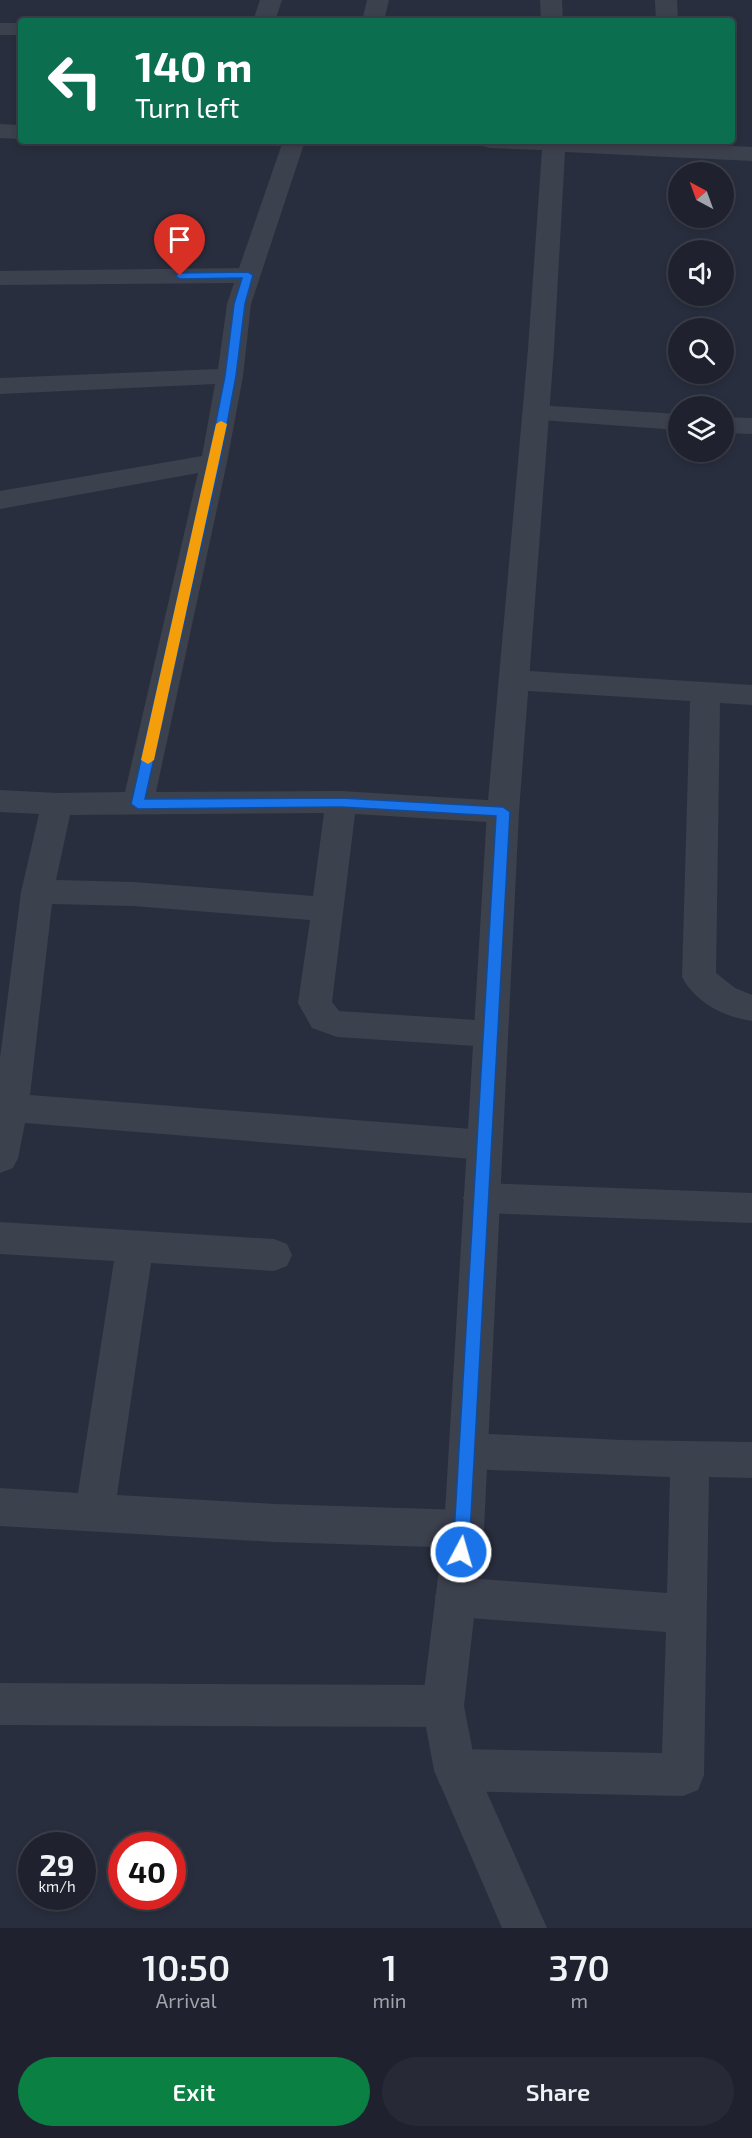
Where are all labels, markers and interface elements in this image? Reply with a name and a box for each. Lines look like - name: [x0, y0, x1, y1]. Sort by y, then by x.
- text: 140 m: [135, 40, 252, 90]
- icon: left: [36, 42, 114, 120]
- text: Turn left: [135, 91, 239, 123]
- north arrow: [668, 162, 734, 228]
- map controls: [668, 162, 734, 462]
- pin: [154, 214, 205, 276]
- icon: arrive: [163, 223, 196, 256]
- button: sound: [668, 240, 734, 306]
- button: search: [668, 318, 734, 384]
- button: layers: [668, 396, 734, 462]
- position arrow: [429, 1520, 493, 1584]
- speed limit sign: 40: [108, 1832, 186, 1910]
- text: 29: [39, 1846, 75, 1882]
- text: km/h: [38, 1877, 76, 1895]
- text: 10:50: [142, 1945, 230, 1988]
- text: 1: [382, 1945, 397, 1988]
- text: 370: [549, 1945, 610, 1988]
- text: Arrival: [156, 1988, 217, 2012]
- text: min: [372, 1988, 407, 2012]
- text: m: [570, 1988, 588, 2012]
- button: Exit: [18, 2057, 370, 2126]
- button: Share: [382, 2057, 734, 2126]

